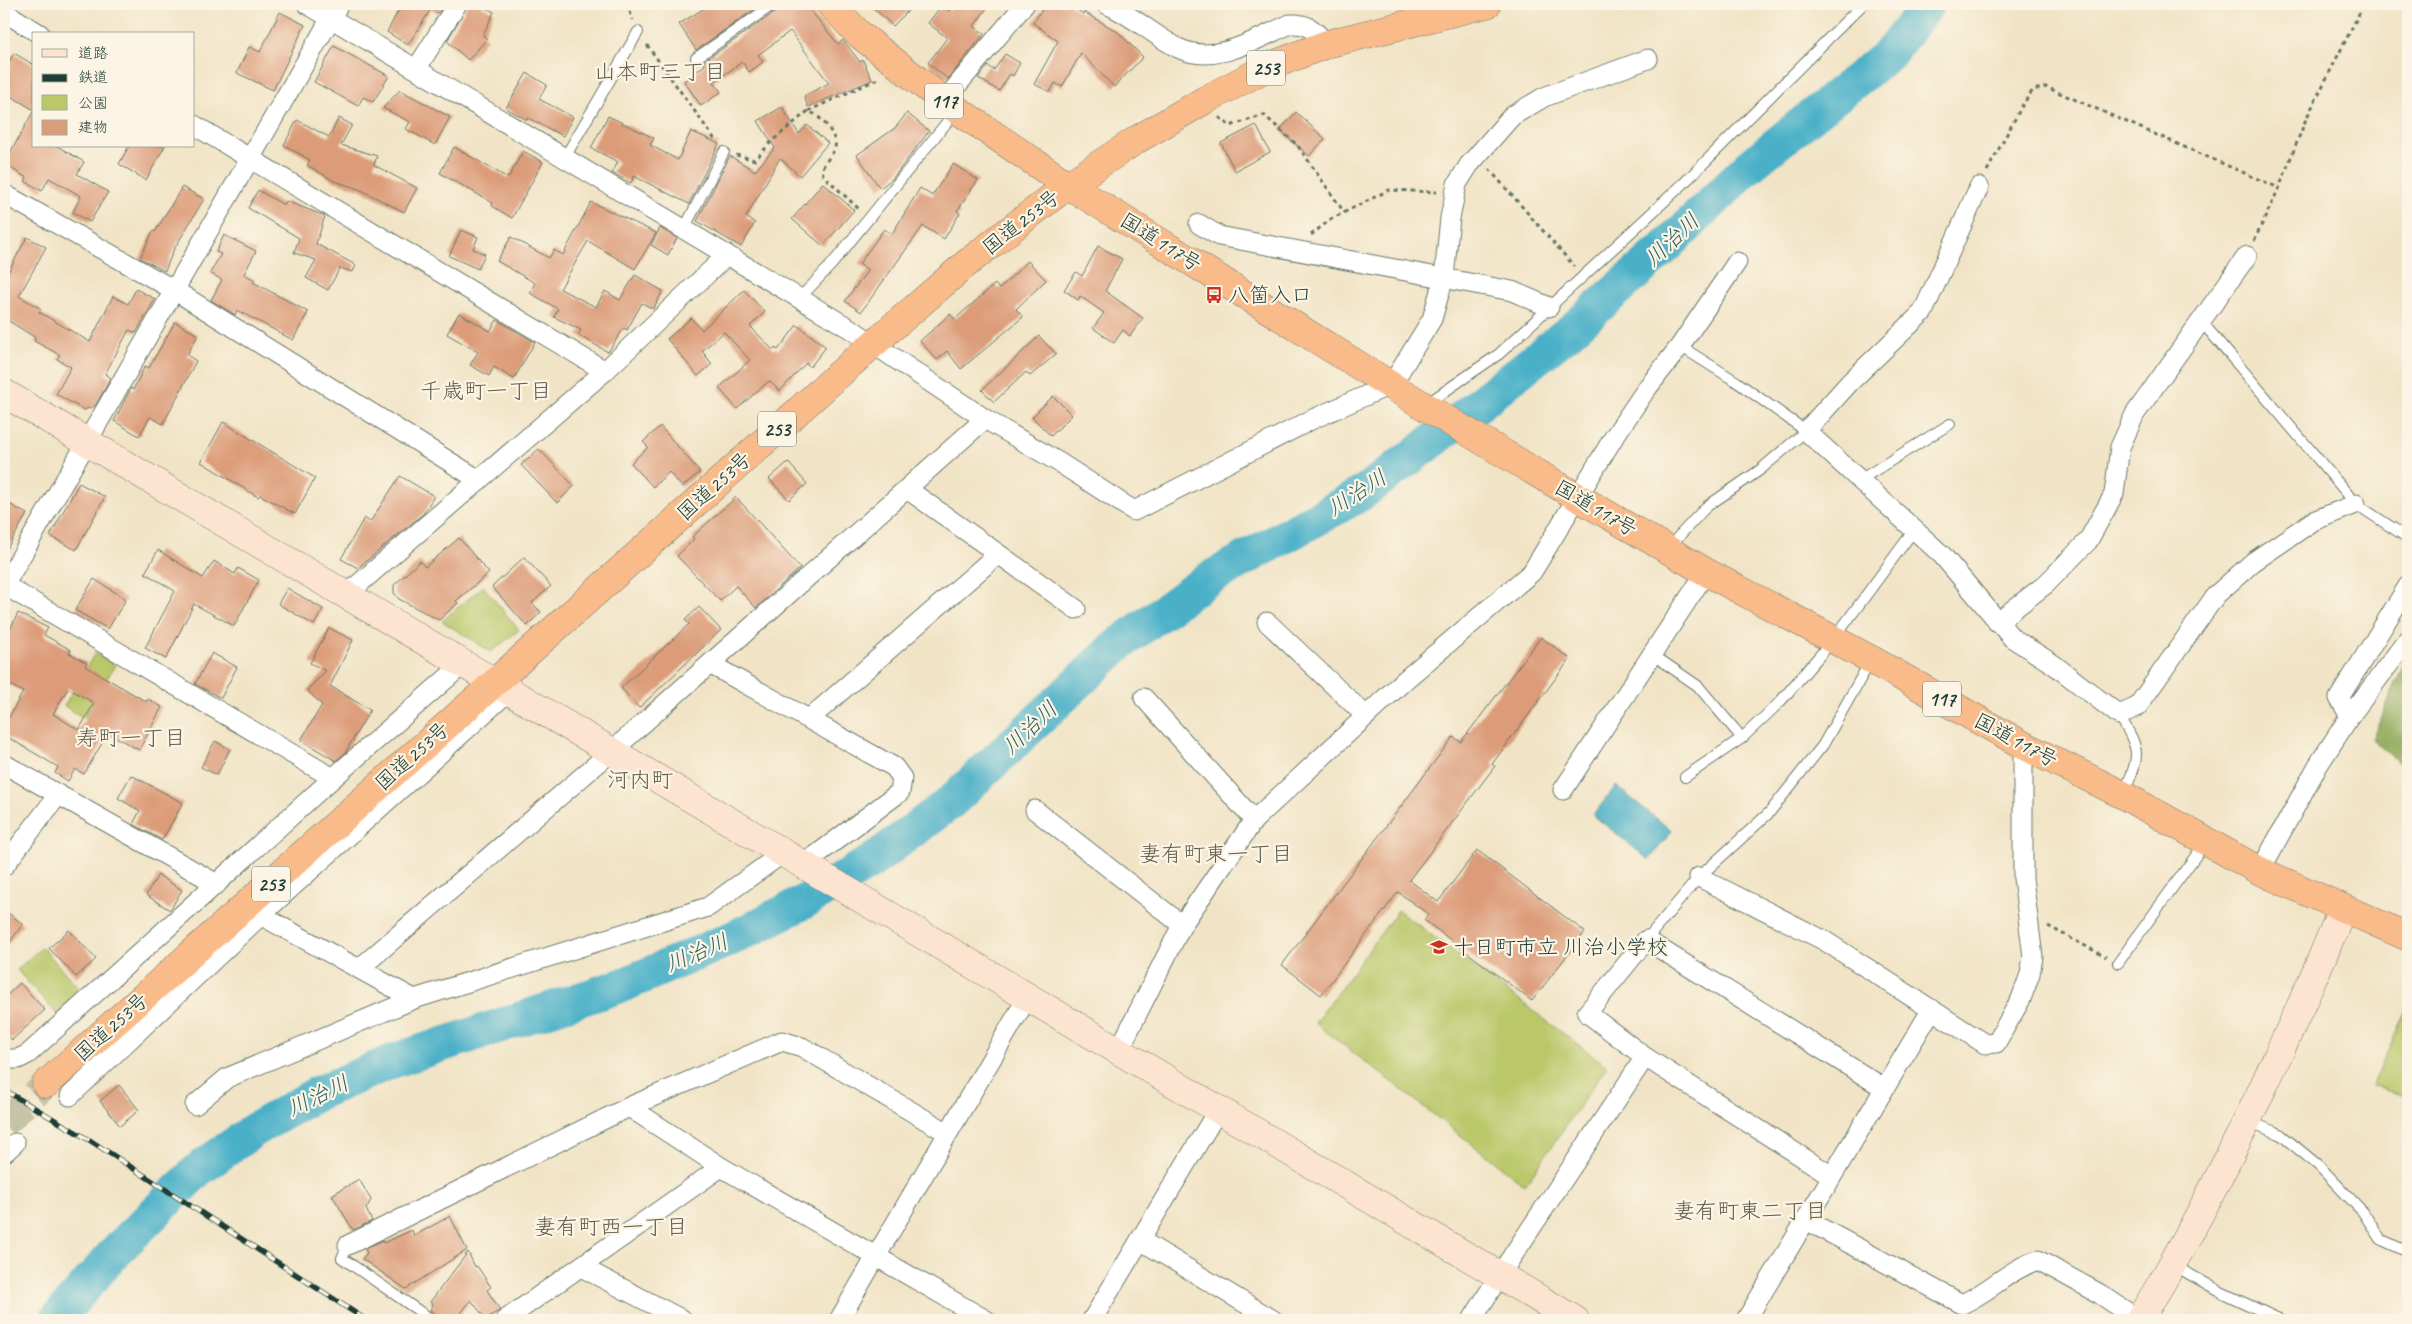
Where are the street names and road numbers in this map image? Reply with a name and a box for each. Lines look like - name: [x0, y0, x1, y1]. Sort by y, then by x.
- road number: 253: [1247, 50, 1285, 86]
- road number: 117: [925, 84, 963, 118]
- street label: 国道253号: [977, 184, 1065, 260]
- street label: 国道117号: [1115, 207, 1207, 277]
- road number: 253: [758, 412, 796, 446]
- street label: 国道253号: [671, 446, 757, 526]
- street label: 国道117号: [1550, 474, 1642, 542]
- road number: 117: [1923, 682, 1961, 716]
- street label: 国道117号: [1970, 707, 2062, 773]
- street label: 国道253号: [369, 716, 455, 796]
- road number: 253: [252, 866, 290, 902]
- street label: 国道253号: [68, 987, 154, 1067]

